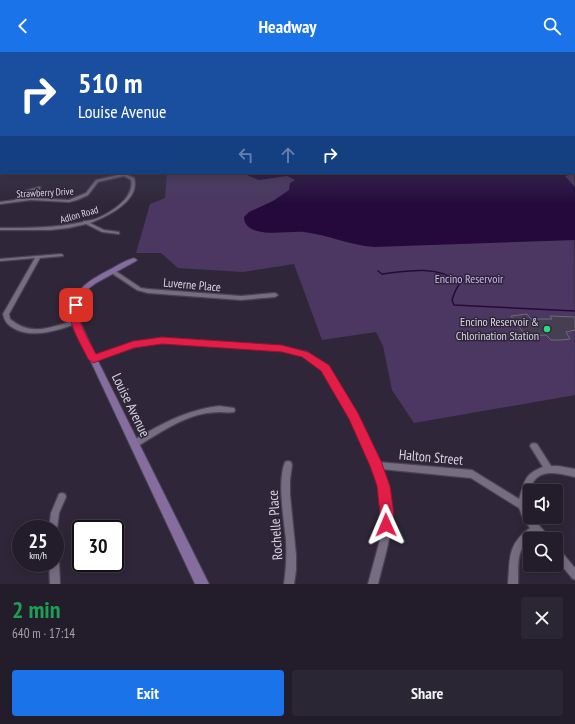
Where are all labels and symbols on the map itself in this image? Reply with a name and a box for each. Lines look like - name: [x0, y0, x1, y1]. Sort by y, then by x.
- street label: Strawberry Drive: [16, 185, 74, 200]
- street label: Adlon Road: [58, 203, 100, 226]
- park label: Encino Reservoir: [435, 271, 504, 286]
- street label: Luverne Place: [163, 275, 221, 294]
- pin: [59, 288, 93, 322]
- place label: Encino Reservoir & Chlorination Station: [456, 314, 539, 343]
- marker: Encino Reservoir & Chlorination Station: [542, 324, 552, 334]
- street label: Louise Avenue: [108, 370, 154, 440]
- street label: Halton Street: [398, 445, 464, 469]
- street label: Rochelle Place: [264, 489, 286, 561]
- position arrow: [365, 504, 407, 546]
- speed limit sign: 30: [72, 520, 124, 572]

